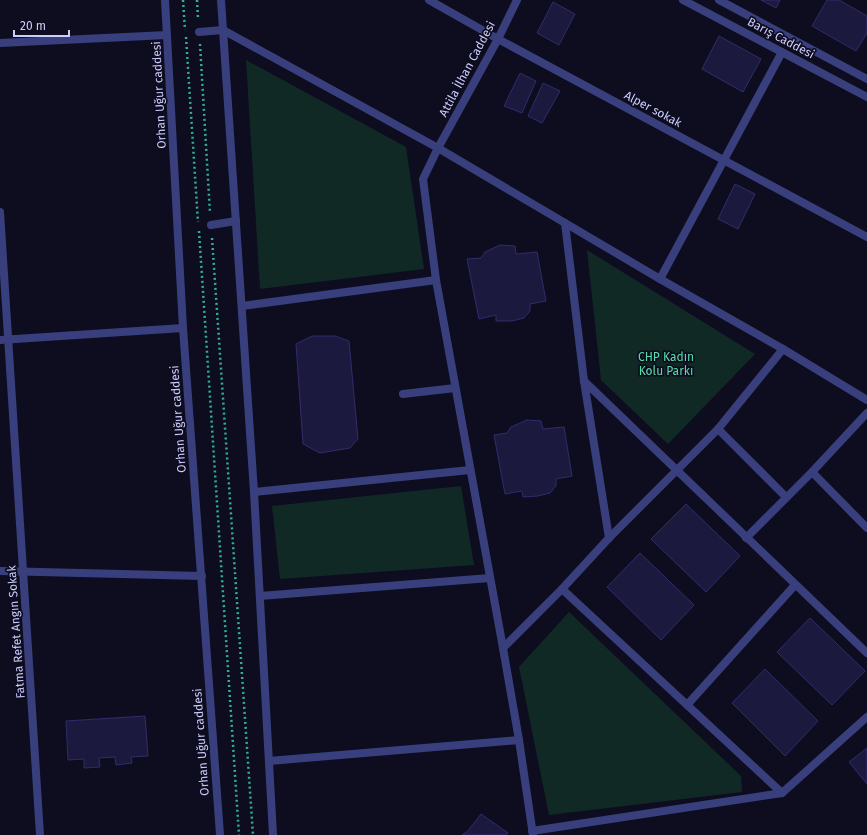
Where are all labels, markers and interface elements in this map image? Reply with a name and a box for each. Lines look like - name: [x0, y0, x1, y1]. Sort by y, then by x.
- scale bar: [14, 12, 69, 38]
- street label: Barış Caddesi: [745, 15, 817, 61]
- street label: Attila İlhan Caddesi: [435, 18, 498, 119]
- text: 20 m: [20, 19, 46, 33]
- street label: Orhan Uğur caddesi: [149, 41, 169, 149]
- street label: Alper sokak: [622, 88, 685, 130]
- park label: CHP Kadın Kolu Parkı: [638, 350, 694, 378]
- street label: Orhan Uğur caddesi: [167, 365, 189, 473]
- street label: Fatma Refet Angın Sokak: [4, 564, 28, 699]
- street label: Orhan Uğur caddesi: [190, 688, 212, 796]

